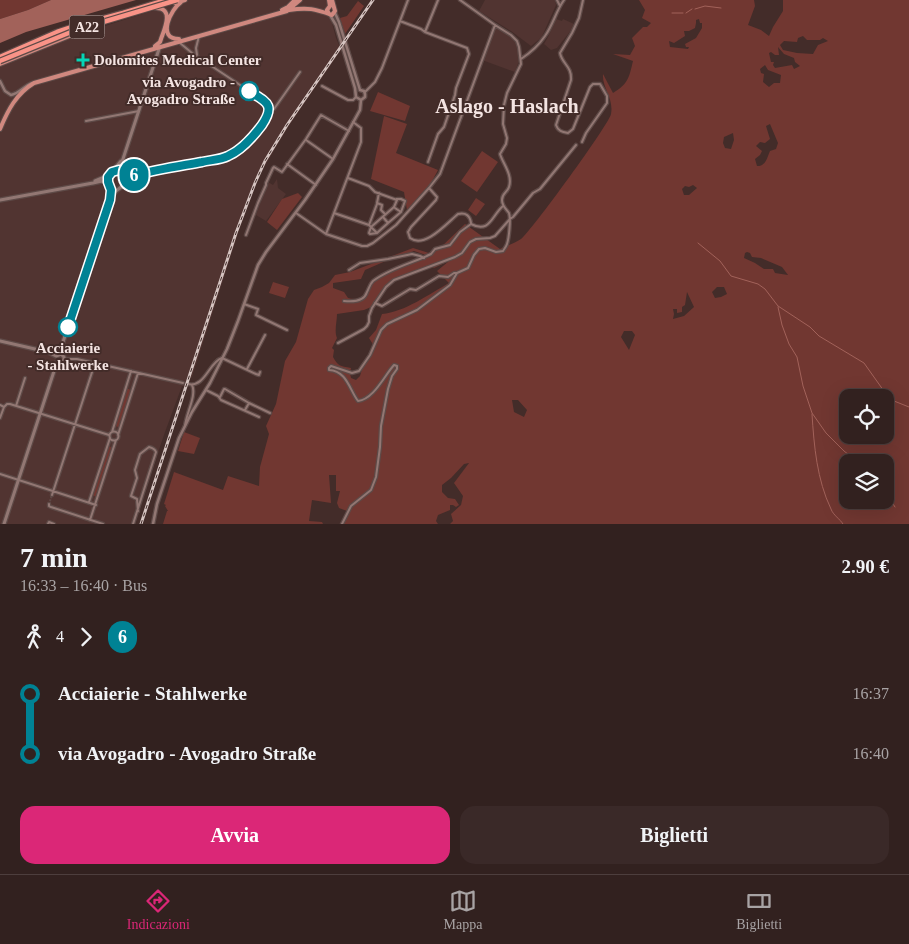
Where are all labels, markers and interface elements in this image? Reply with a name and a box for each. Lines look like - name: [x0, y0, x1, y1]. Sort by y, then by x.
- road number: A22: [70, 16, 104, 38]
- place label: Dolomites Medical Center: [94, 52, 262, 68]
- marker: Dolomites Medical Center: [76, 53, 90, 67]
- place label: via Avogadro - Avogadro Straße: [127, 74, 235, 107]
- marker: via Avogadro - Avogadro Straße: [239, 81, 259, 101]
- district label: Aslago - Haslach: [435, 95, 579, 118]
- line badge: 6: [118, 159, 150, 191]
- text: 6: [130, 165, 139, 185]
- marker: Acciaierie - Stahlwerke: [58, 317, 78, 337]
- place label: Acciaierie - Stahlwerke: [27, 340, 109, 373]
- map controls: [839, 389, 894, 509]
- button: locate: [839, 389, 894, 444]
- button: layers: [839, 454, 894, 509]
- text: 7 min: [20, 542, 88, 573]
- text: 2.90 €: [842, 556, 889, 577]
- text: 16:33 – 16:40 · Bus: [20, 577, 147, 594]
- icon: walk: [20, 623, 48, 651]
- icon: forward: [72, 623, 100, 651]
- text: 6: [118, 627, 127, 647]
- text: 4: [56, 628, 64, 645]
- text: Acciaierie - Stahlwerke: [58, 683, 247, 704]
- text: 16:37: [853, 685, 889, 702]
- text: via Avogadro - Avogadro Straße: [58, 743, 316, 764]
- text: 16:40: [853, 745, 889, 762]
- button: Avvia: [20, 806, 450, 864]
- button: Biglietti: [460, 806, 889, 864]
- tab: Indicazioni: [127, 887, 190, 933]
- tab: Mappa: [444, 887, 482, 933]
- tab: Biglietti: [736, 887, 782, 933]

